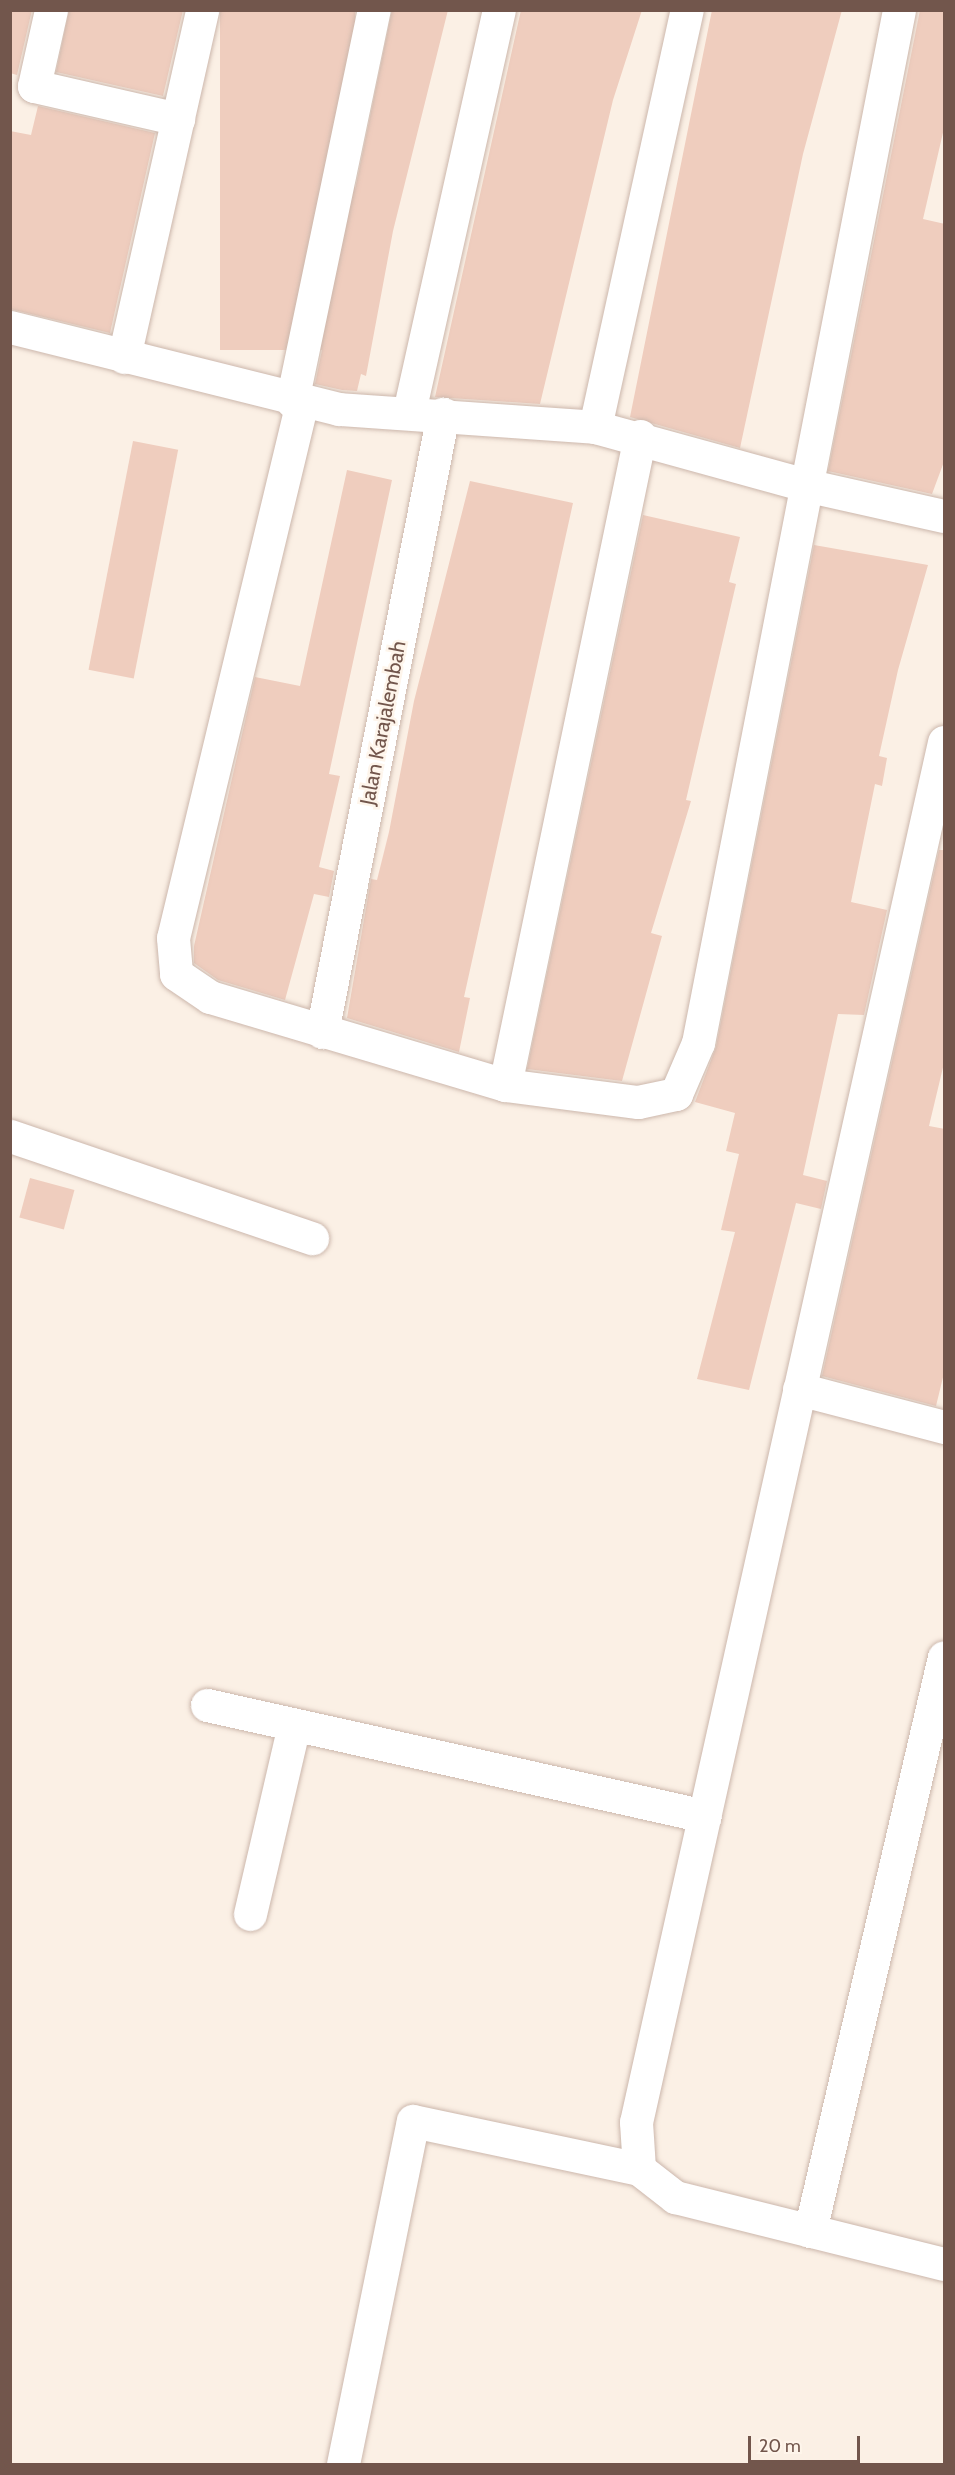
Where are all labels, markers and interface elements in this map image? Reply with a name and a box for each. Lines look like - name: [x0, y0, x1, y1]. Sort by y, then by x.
- street label: Jalan Karajalembah: [355, 639, 411, 807]
- scale bar: [751, 2424, 864, 2462]
- text: 20 m: [759, 2435, 801, 2457]

